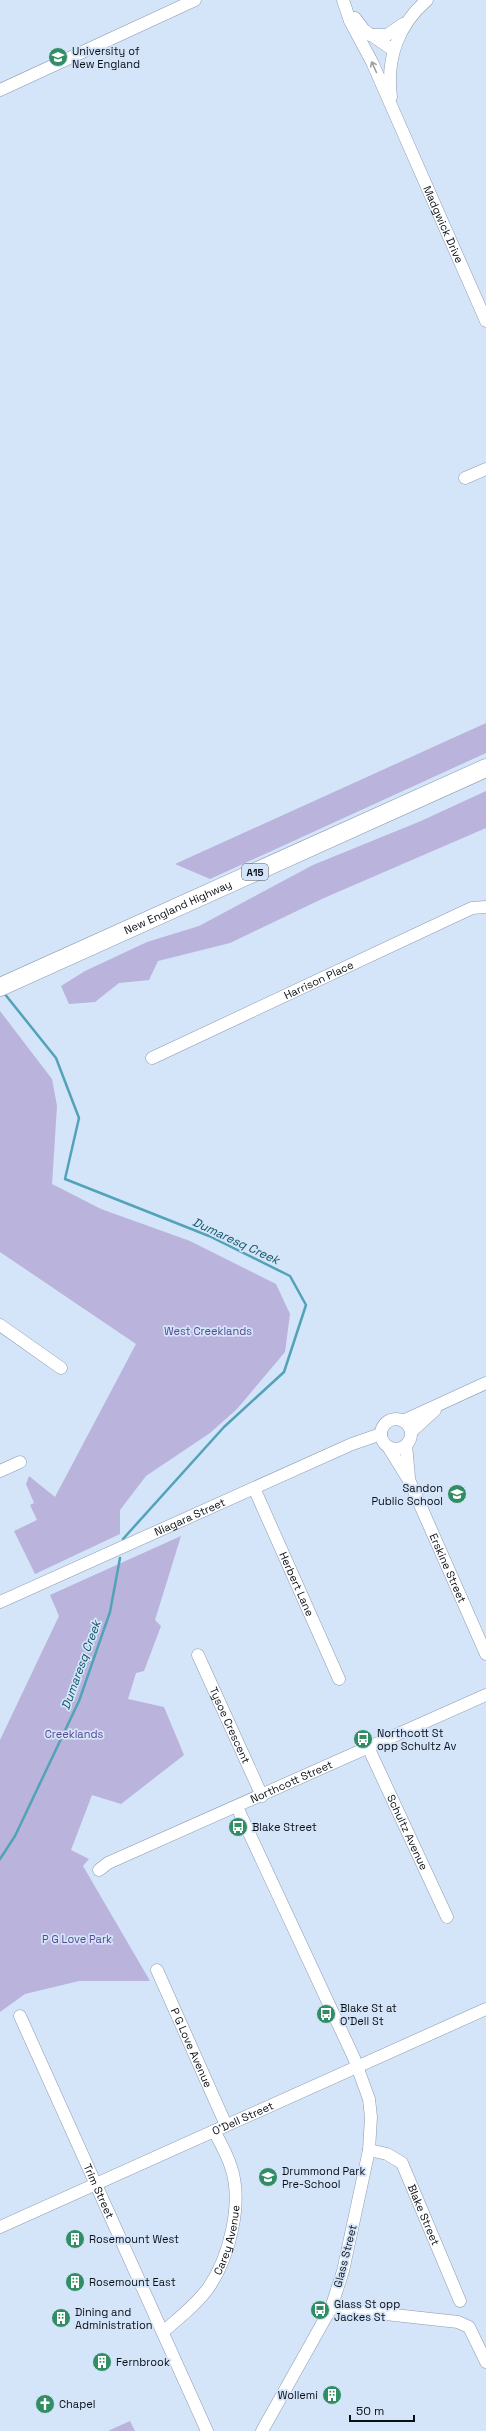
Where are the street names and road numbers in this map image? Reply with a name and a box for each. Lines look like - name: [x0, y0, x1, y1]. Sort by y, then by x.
- street label: Madgwick Drive: [420, 183, 467, 265]
- road number: A15: [242, 864, 268, 880]
- street label: New England Highway: [122, 877, 234, 937]
- street label: Harrison Place: [282, 958, 356, 1002]
- street label: Niagara Street: [152, 1495, 227, 1539]
- street label: Erskine Street: [427, 1531, 469, 1605]
- street label: Herbert Lane: [276, 1549, 317, 1618]
- street label: Tysoe Crescent: [206, 1685, 253, 1766]
- street label: Northcott Street: [248, 1757, 335, 1806]
- street label: Schultz Avenue: [384, 1792, 431, 1872]
- street label: P G Love Avenue: [168, 2006, 215, 2090]
- street label: O'Dell Street: [210, 2098, 276, 2138]
- street label: Trim Street: [80, 2162, 117, 2221]
- street label: Blake Street: [405, 2182, 443, 2247]
- street label: Carey Avenue: [210, 2205, 242, 2277]
- street label: Glass Street: [330, 2223, 360, 2289]

